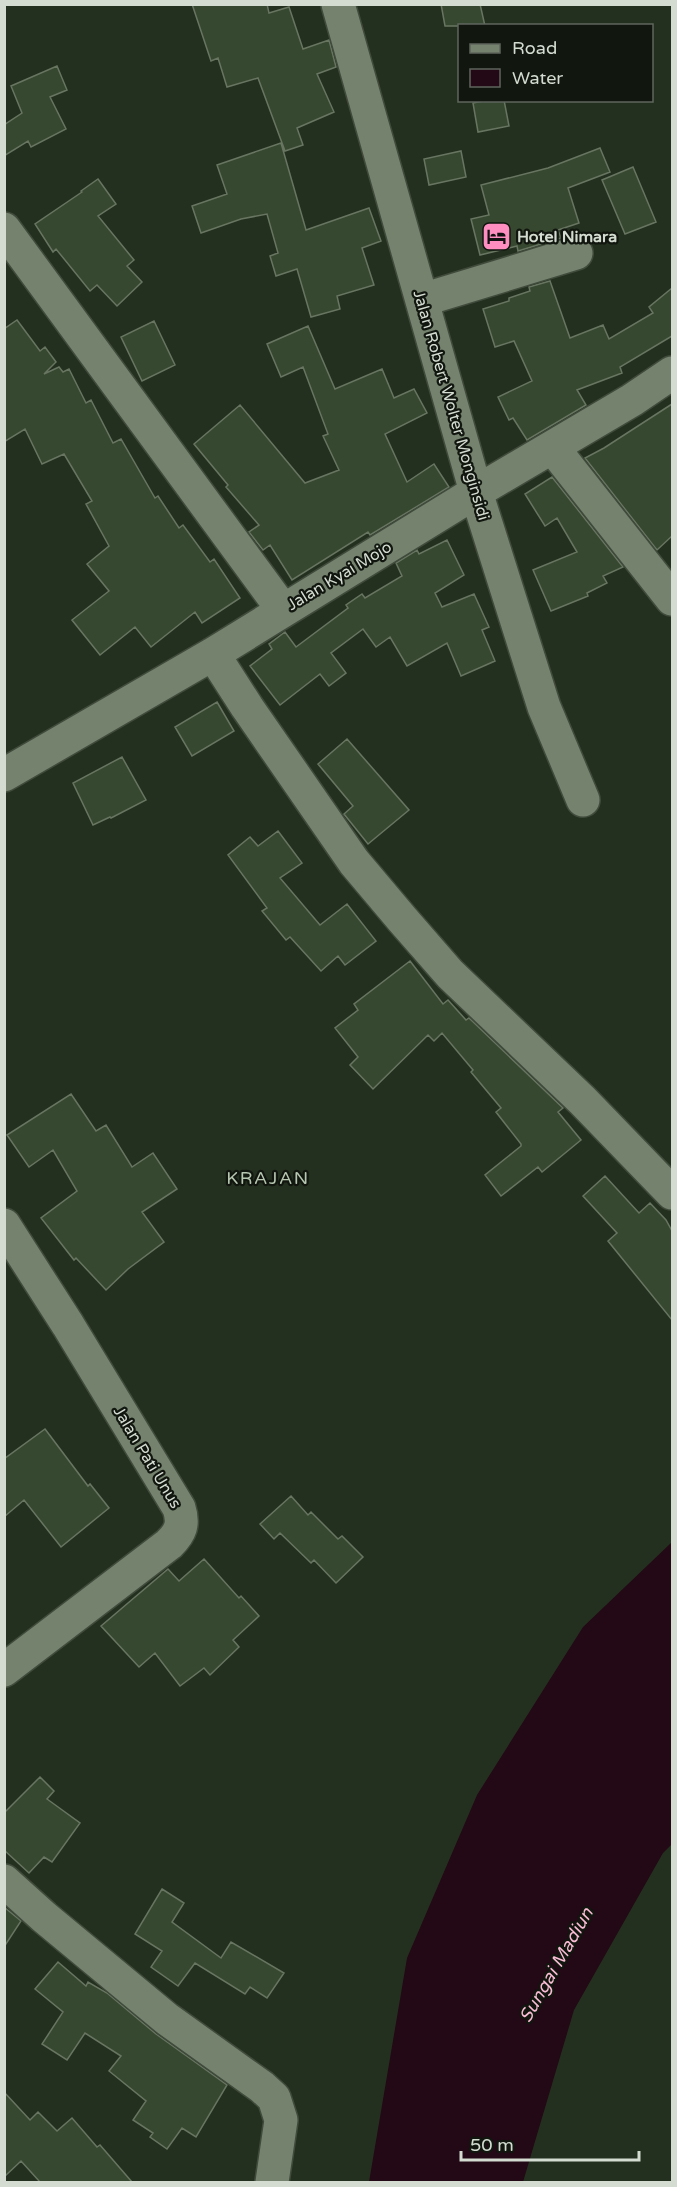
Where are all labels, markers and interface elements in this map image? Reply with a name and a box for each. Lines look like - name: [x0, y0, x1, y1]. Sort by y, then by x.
- legend: [458, 24, 653, 102]
- text: Road: [512, 37, 557, 59]
- text: Water: [512, 67, 563, 89]
- hotel icon: Hotel Nimara: [480, 220, 512, 252]
- place label: Hotel Nimara: [517, 227, 617, 247]
- street label: Jalan Robert Wolter Monginsidi: [409, 288, 494, 523]
- street label: Jalan Kyai Mojo: [284, 537, 395, 615]
- district label: KRAJAN: [226, 1167, 310, 1189]
- street label: Jalan Pati Unus: [109, 1403, 186, 1512]
- water label: Sungai Madiun: [514, 1903, 598, 2026]
- scale bar: [461, 2124, 640, 2162]
- text: 50 m: [470, 2134, 514, 2156]

